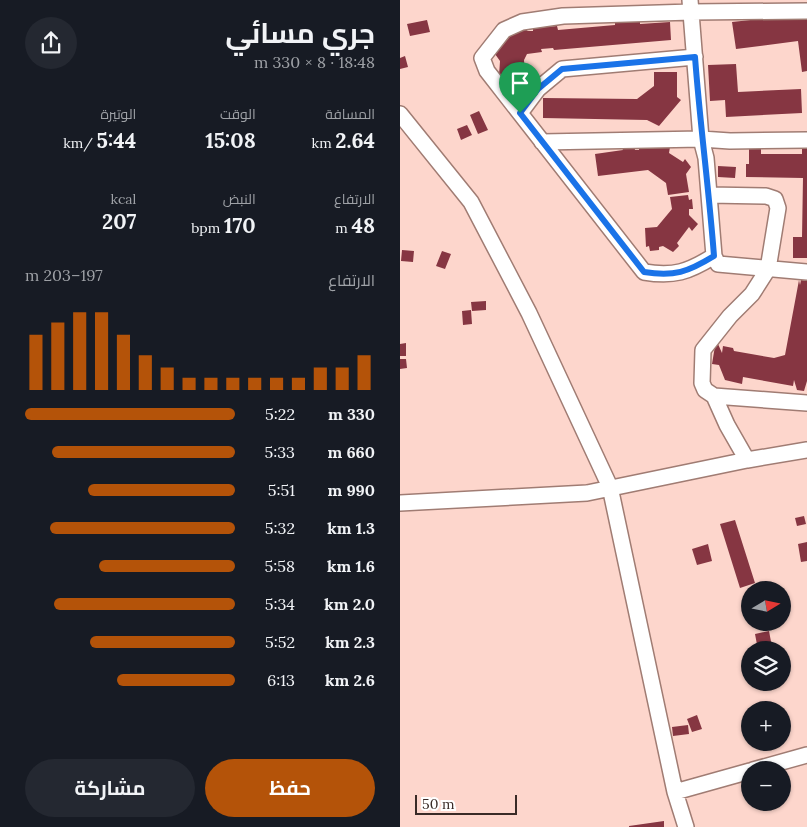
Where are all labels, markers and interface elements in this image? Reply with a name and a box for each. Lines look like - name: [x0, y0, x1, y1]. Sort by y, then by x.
- text: جري مسائي: [225, 15, 375, 51]
- button: share: [25, 17, 77, 69]
- text: 18:48 · 8 × 330 m: [254, 52, 375, 72]
- pin: [499, 62, 541, 113]
- icon: arrive: [506, 69, 534, 97]
- text: الوتيرة: [100, 105, 136, 123]
- text: الوقت: [220, 105, 256, 123]
- text: المسافة: [325, 105, 375, 123]
- text: 5:44: [97, 127, 136, 154]
- text: 15:08: [205, 127, 256, 154]
- text: 2.64: [335, 127, 375, 154]
- text: /km: [63, 134, 97, 152]
- text: km: [312, 134, 335, 152]
- text: kcal: [110, 190, 136, 208]
- text: النبض: [223, 190, 256, 208]
- text: الارتفاع: [334, 190, 375, 208]
- text: 207: [102, 208, 136, 235]
- text: 170: [224, 212, 256, 239]
- text: 48: [352, 212, 375, 239]
- text: bpm: [191, 219, 224, 237]
- text: m: [335, 219, 352, 237]
- text: 197–203 m: [25, 265, 103, 285]
- text: الارتفاع: [328, 270, 375, 290]
- text: 5:22: [265, 404, 295, 424]
- text: 330 m: [328, 404, 375, 424]
- text: 5:33: [264, 442, 295, 462]
- text: 660 m: [327, 442, 375, 462]
- text: 5:51: [268, 480, 295, 500]
- text: 990 m: [327, 480, 375, 500]
- text: 5:32: [265, 518, 295, 538]
- text: 1.3 km: [327, 518, 375, 538]
- text: 5:58: [265, 556, 295, 576]
- text: 1.6 km: [327, 556, 375, 576]
- north arrow: [741, 581, 791, 631]
- map controls: [741, 581, 791, 811]
- text: 5:34: [265, 594, 295, 614]
- text: 2.0 km: [324, 594, 375, 614]
- text: 5:52: [265, 632, 295, 652]
- text: 2.3 km: [325, 632, 375, 652]
- button: layers: [741, 641, 791, 691]
- text: 6:13: [267, 670, 295, 690]
- text: 2.6 km: [325, 670, 375, 690]
- button: +: [741, 701, 791, 751]
- button: مشاركة: [25, 759, 195, 817]
- button: حفظ: [205, 759, 375, 817]
- button: −: [741, 761, 791, 811]
- scale bar: [415, 792, 518, 815]
- text: 50 m: [422, 795, 455, 813]

